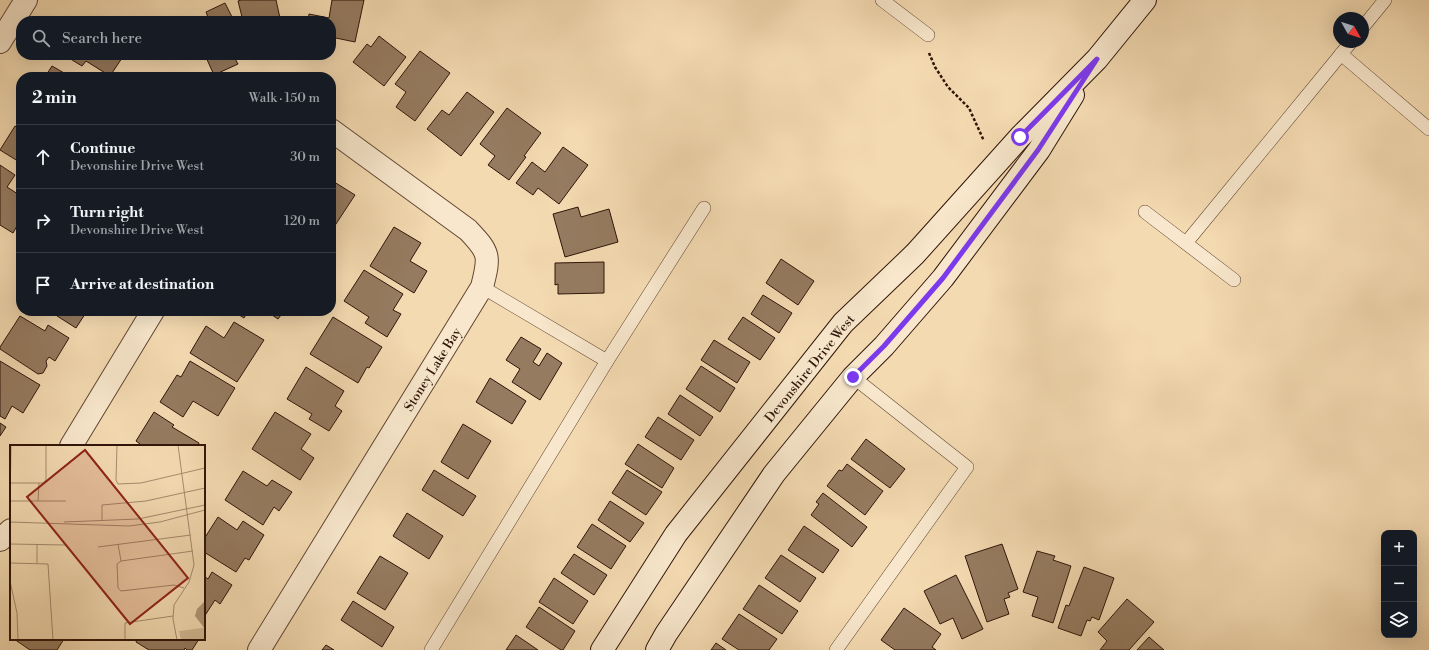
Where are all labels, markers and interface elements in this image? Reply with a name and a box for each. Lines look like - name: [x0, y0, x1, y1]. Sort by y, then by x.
- north arrow: [1333, 12, 1369, 48]
- search box: [16, 16, 336, 60]
- icon: search: [30, 27, 52, 49]
- text: Search here: [62, 29, 142, 48]
- text: 2 min: [32, 87, 77, 109]
- text: Walk · 150 m: [249, 90, 320, 106]
- route start: [1011, 128, 1029, 146]
- text: Continue: [70, 139, 135, 158]
- icon: ahead: [32, 146, 54, 168]
- text: 30 m: [290, 149, 320, 165]
- text: Devonshire Drive West: [70, 158, 204, 174]
- text: Turn right: [70, 203, 144, 222]
- icon: right: [32, 210, 54, 232]
- text: 120 m: [284, 213, 320, 229]
- text: Devonshire Drive West: [70, 222, 204, 238]
- icon: arrive: [32, 274, 54, 296]
- text: Arrive at destination: [70, 275, 214, 294]
- street label: Devonshire Drive West: [761, 311, 858, 426]
- street label: Stoney Lake Bay: [401, 324, 465, 414]
- route end: [844, 368, 862, 386]
- inset map: [10, 445, 205, 640]
- map controls: [1381, 530, 1417, 638]
- button: +: [1381, 530, 1417, 566]
- button: −: [1381, 566, 1417, 602]
- button: layers: [1381, 602, 1417, 638]

